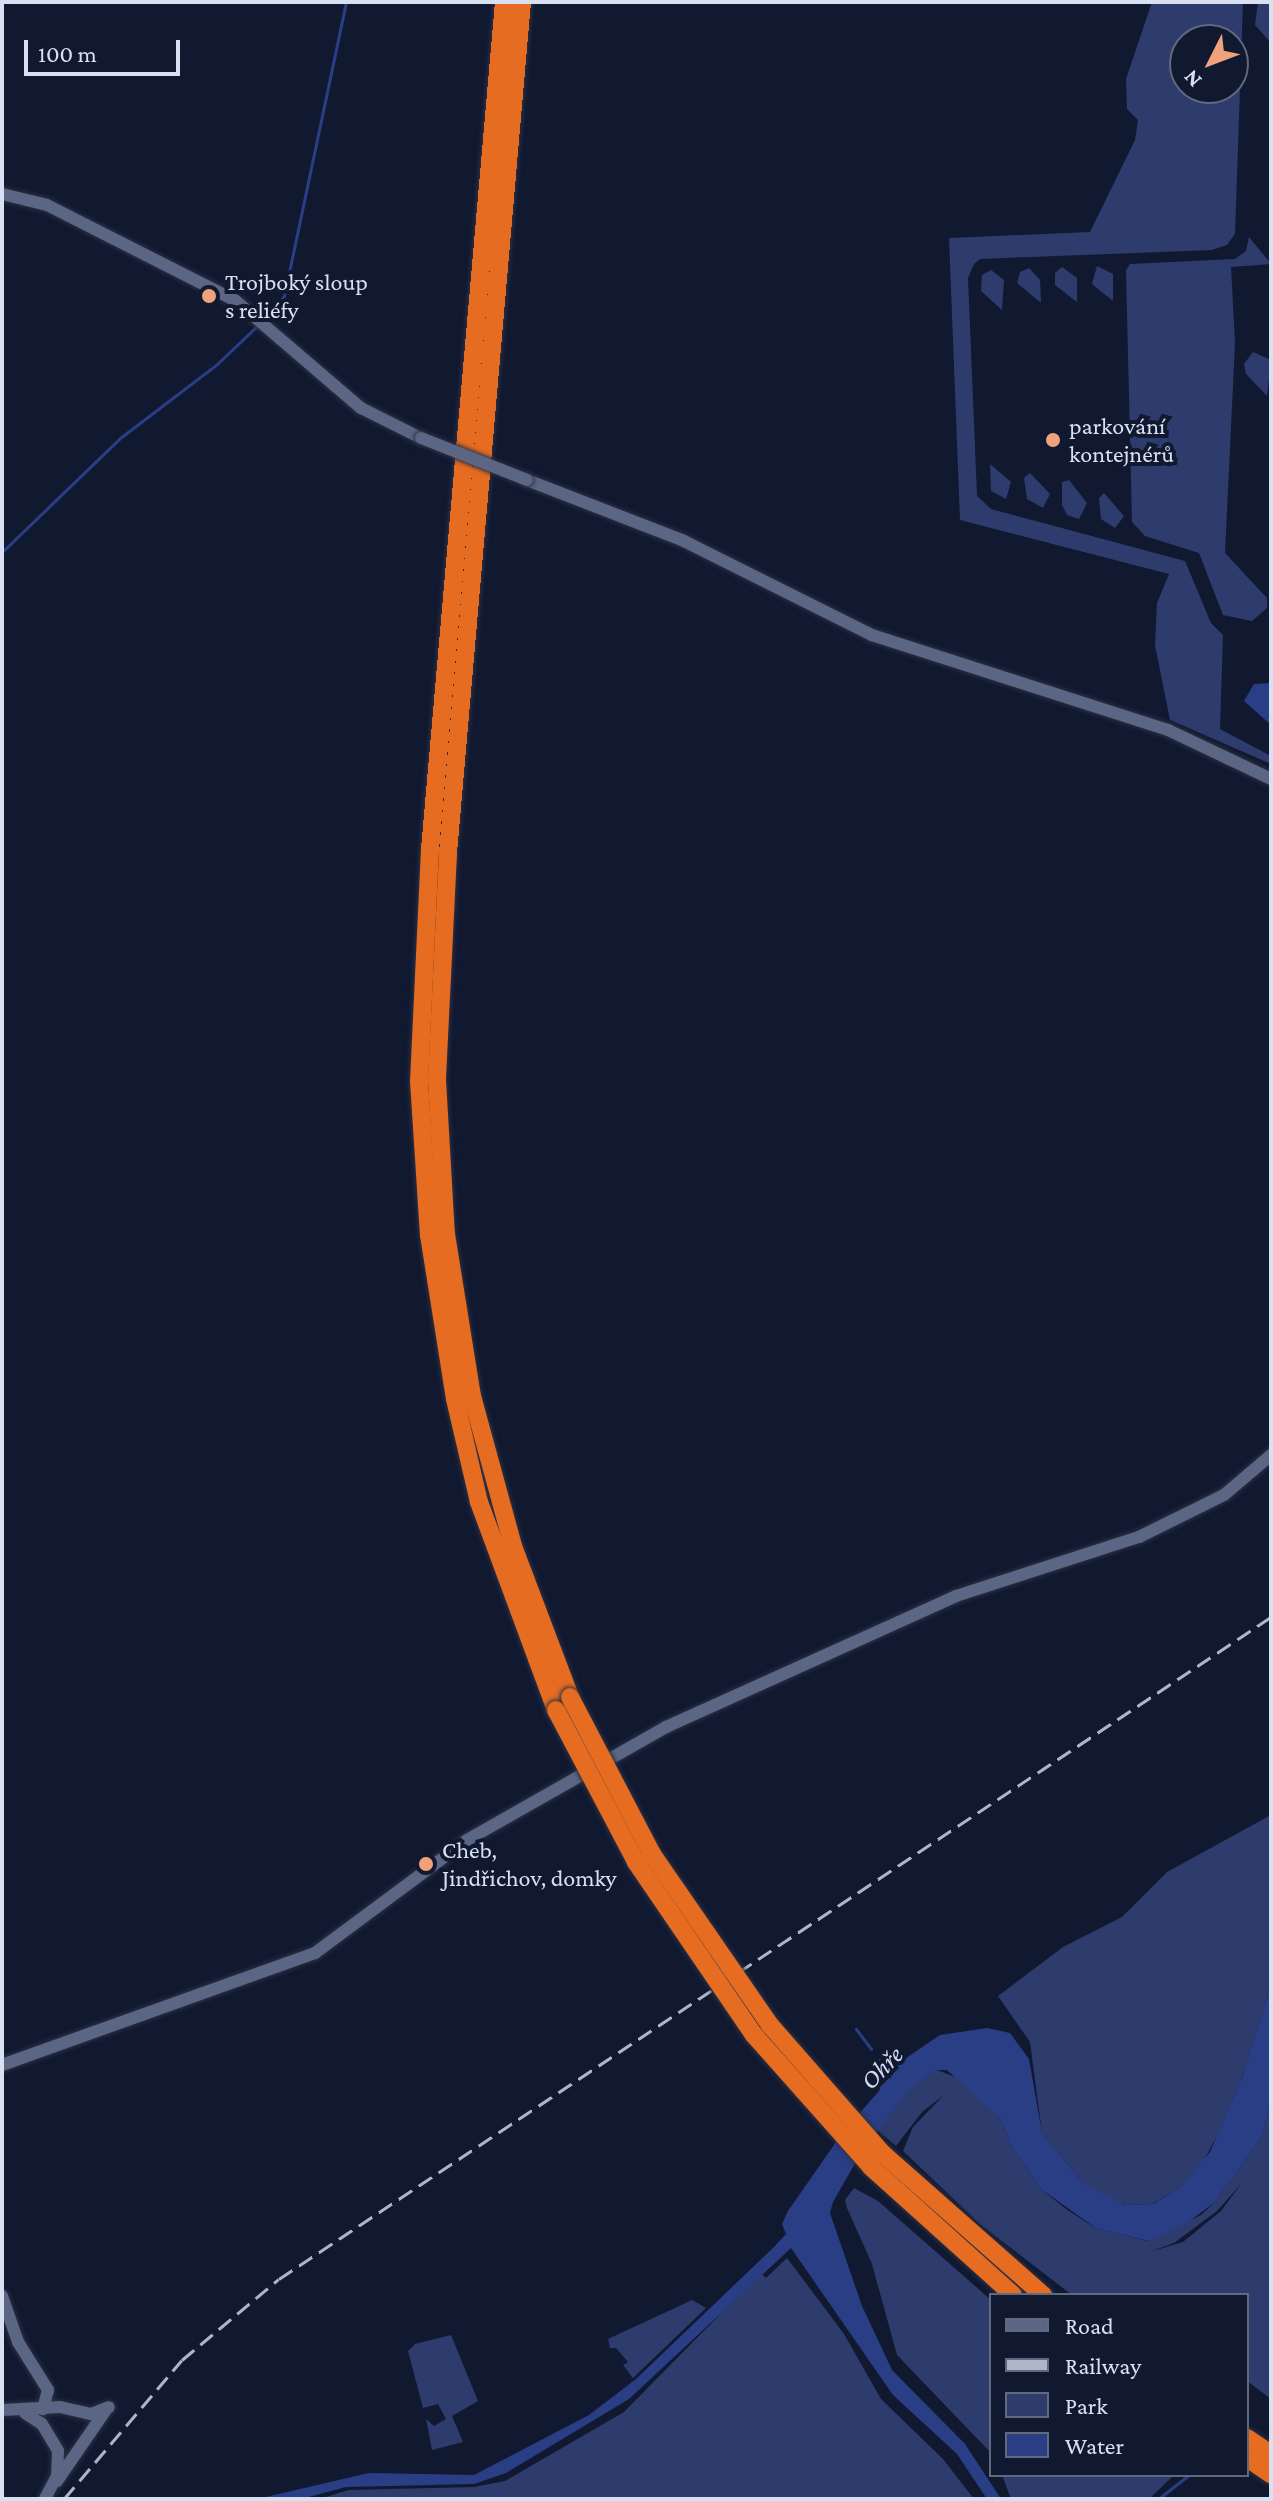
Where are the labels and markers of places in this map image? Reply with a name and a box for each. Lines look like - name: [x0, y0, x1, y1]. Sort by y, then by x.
- place label: Trojboký sloup s reliéfy: [225, 268, 368, 324]
- marker: Trojboký sloup s reliéfy: [200, 287, 218, 305]
- place label: parkování kontejnérů: [1069, 412, 1174, 468]
- marker: parkování kontejnérů: [1044, 431, 1062, 449]
- place label: Cheb, Jindřichov, domky: [442, 1836, 617, 1892]
- marker: Cheb, Jindřichov, domky: [417, 1855, 435, 1873]

